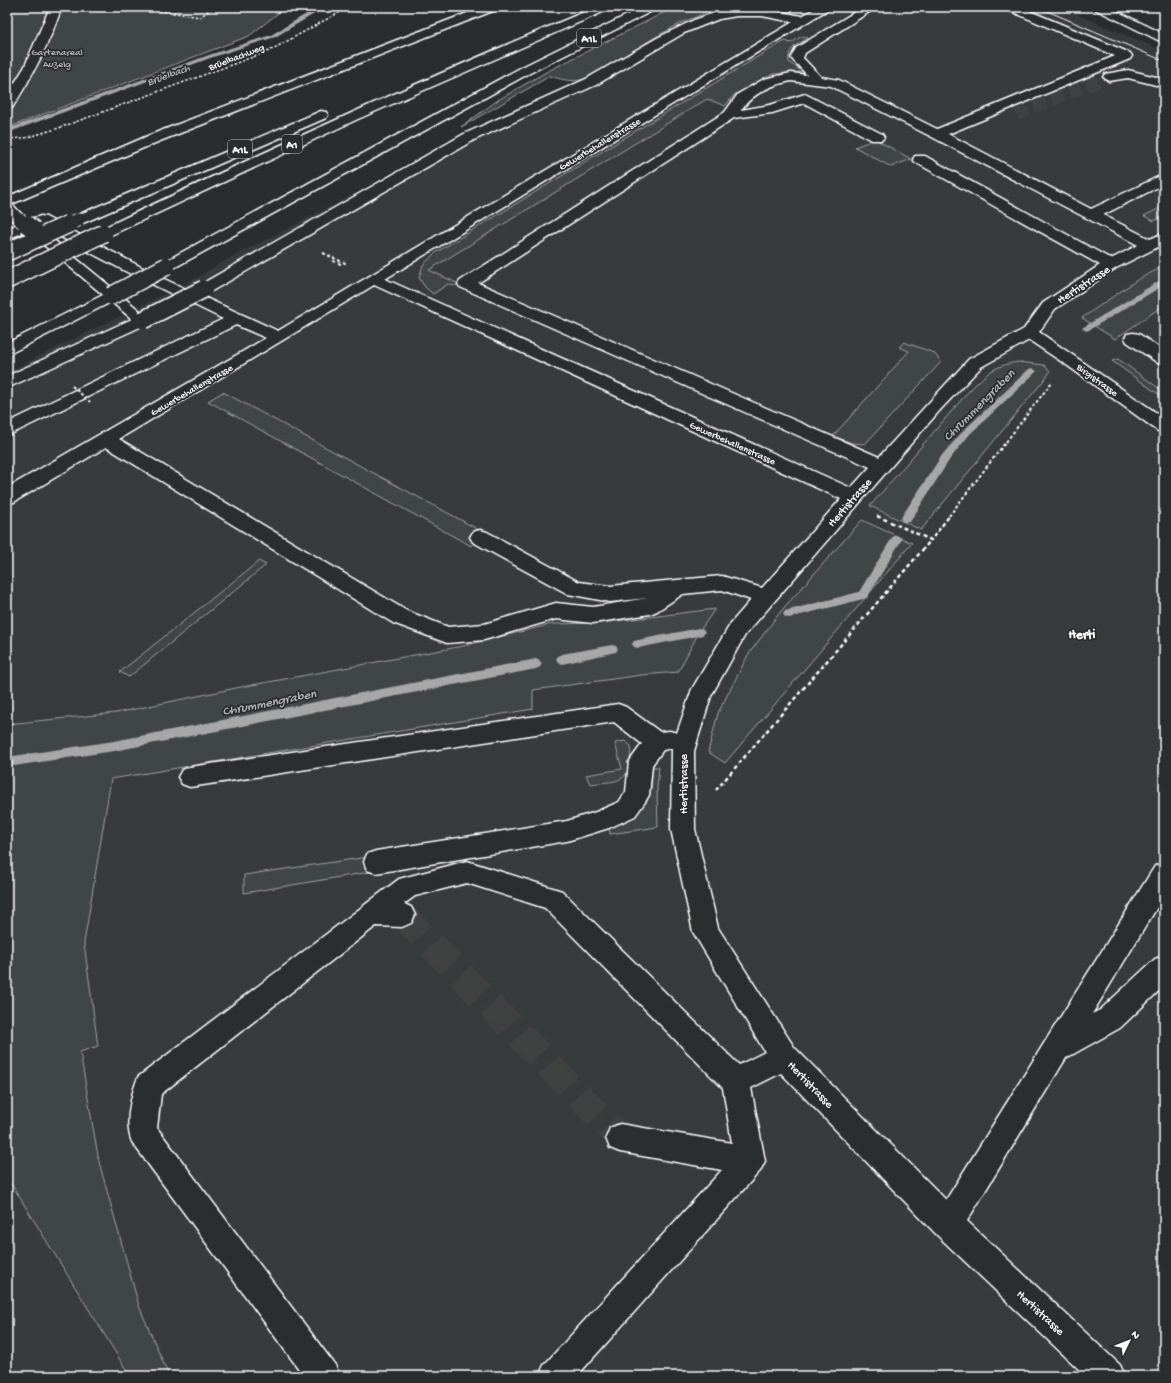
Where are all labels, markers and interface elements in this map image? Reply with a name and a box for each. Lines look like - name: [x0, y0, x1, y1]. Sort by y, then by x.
- road number: A1L: [577, 29, 601, 47]
- street label: Brüelbachweg: [206, 42, 267, 74]
- park label: Gartenareal Auzelg: [31, 47, 83, 71]
- water label: Brüelbach: [146, 63, 192, 89]
- street label: Gewerbehallenstrasse: [557, 115, 644, 174]
- road number: A1: [282, 135, 302, 153]
- road number: A1L: [228, 140, 252, 158]
- street label: Hertistrasse: [1055, 263, 1114, 308]
- street label: Birgistrasse: [1073, 361, 1120, 400]
- street label: Gewerbehallenstrasse: [149, 362, 236, 419]
- water label: Chrummengraben: [941, 366, 1019, 445]
- street label: Gewerbehallenstrasse: [687, 419, 778, 469]
- street label: Hertistrasse: [826, 475, 876, 531]
- district label: Herti: [1069, 628, 1096, 643]
- water label: Chrummengraben: [221, 687, 318, 720]
- street label: Hertistrasse: [678, 753, 692, 814]
- street label: Hertistrasse: [784, 1059, 836, 1112]
- street label: Hertistrasse: [1013, 1288, 1067, 1340]
- north arrow: [1109, 1321, 1149, 1361]
- text: N: [1128, 1329, 1142, 1342]

